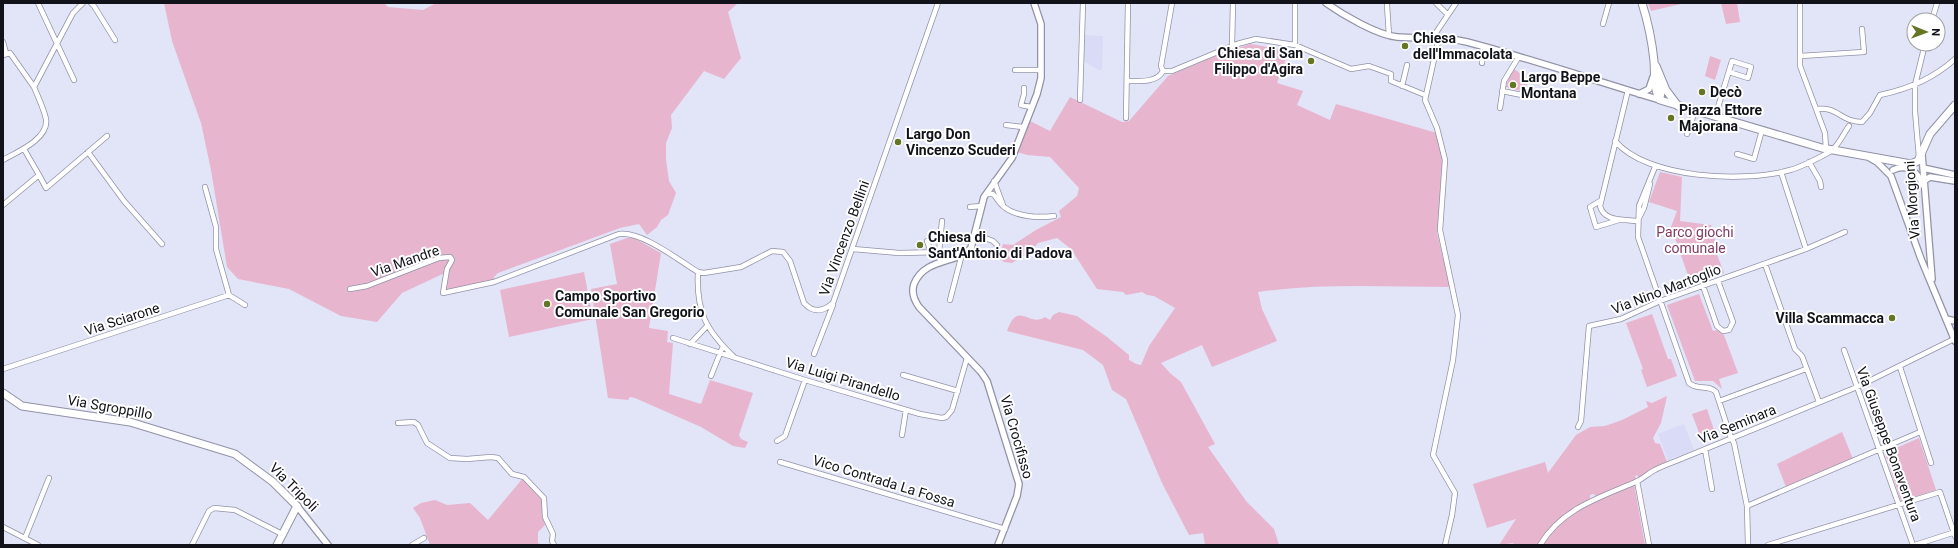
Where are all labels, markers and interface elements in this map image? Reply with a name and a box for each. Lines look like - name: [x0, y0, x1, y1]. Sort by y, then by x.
- north arrow: [1906, 12, 1946, 52]
- text: N: [1929, 28, 1942, 36]
- place label: Chiesa dell'Immacolata: [1413, 30, 1513, 62]
- marker: Chiesa dell'Immacolata: [1400, 41, 1410, 51]
- place label: Chiesa di San Filippo d'Agira: [1214, 45, 1304, 77]
- marker: Chiesa di San Filippo d'Agira: [1306, 56, 1316, 66]
- place label: Largo Beppe Montana: [1521, 69, 1601, 101]
- marker: Largo Beppe Montana: [1508, 80, 1518, 90]
- place label: Decò: [1710, 84, 1742, 100]
- marker: Decò: [1697, 87, 1707, 97]
- place label: Piazza Ettore Majorana: [1679, 102, 1763, 134]
- marker: Piazza Ettore Majorana: [1666, 113, 1676, 123]
- place label: Largo Don Vincenzo Scuderi: [906, 126, 1016, 158]
- marker: Largo Don Vincenzo Scuderi: [893, 137, 903, 147]
- street label: Via Morgioni: [1901, 160, 1923, 240]
- street label: Via Vincenzo Bellini: [816, 178, 872, 298]
- park label: Parco giochi comunale: [1656, 224, 1734, 256]
- place label: Chiesa di Sant'Antonio di Padova: [928, 229, 1073, 261]
- marker: Chiesa di Sant'Antonio di Padova: [915, 240, 925, 250]
- street label: Via Mandre: [369, 242, 441, 280]
- street label: Via Nino Martoglio: [1609, 261, 1723, 317]
- place label: Campo Sportivo Comunale San Gregorio: [555, 288, 704, 320]
- street label: Via Sciarone: [83, 299, 161, 339]
- marker: Campo Sportivo Comunale San Gregorio: [542, 299, 552, 309]
- place label: Villa Scammacca: [1776, 310, 1885, 326]
- marker: Villa Scammacca: [1887, 313, 1897, 323]
- street label: Via Luigi Pirandello: [784, 354, 902, 404]
- street label: Via Giuseppe Bonaventura: [1854, 364, 1924, 524]
- street label: Via Sgroppillo: [66, 392, 154, 422]
- street label: Via Crocifisso: [997, 393, 1037, 481]
- street label: Via Seminara: [1696, 401, 1778, 447]
- street label: Vico Contrada La Fossa: [811, 452, 957, 510]
- street label: Via Tripoli: [267, 460, 321, 514]

